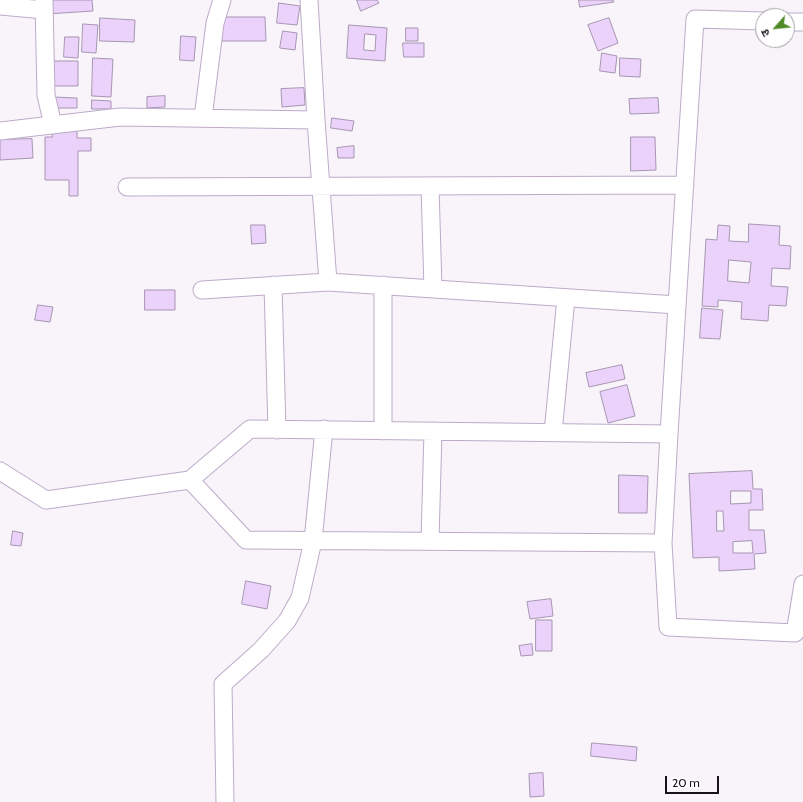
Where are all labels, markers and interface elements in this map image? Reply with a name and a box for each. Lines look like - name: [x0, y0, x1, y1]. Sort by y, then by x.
- north arrow: [755, 8, 795, 48]
- text: उ: [758, 27, 773, 39]
- scale bar: [667, 768, 721, 794]
- text: 20 m: [672, 775, 700, 790]

